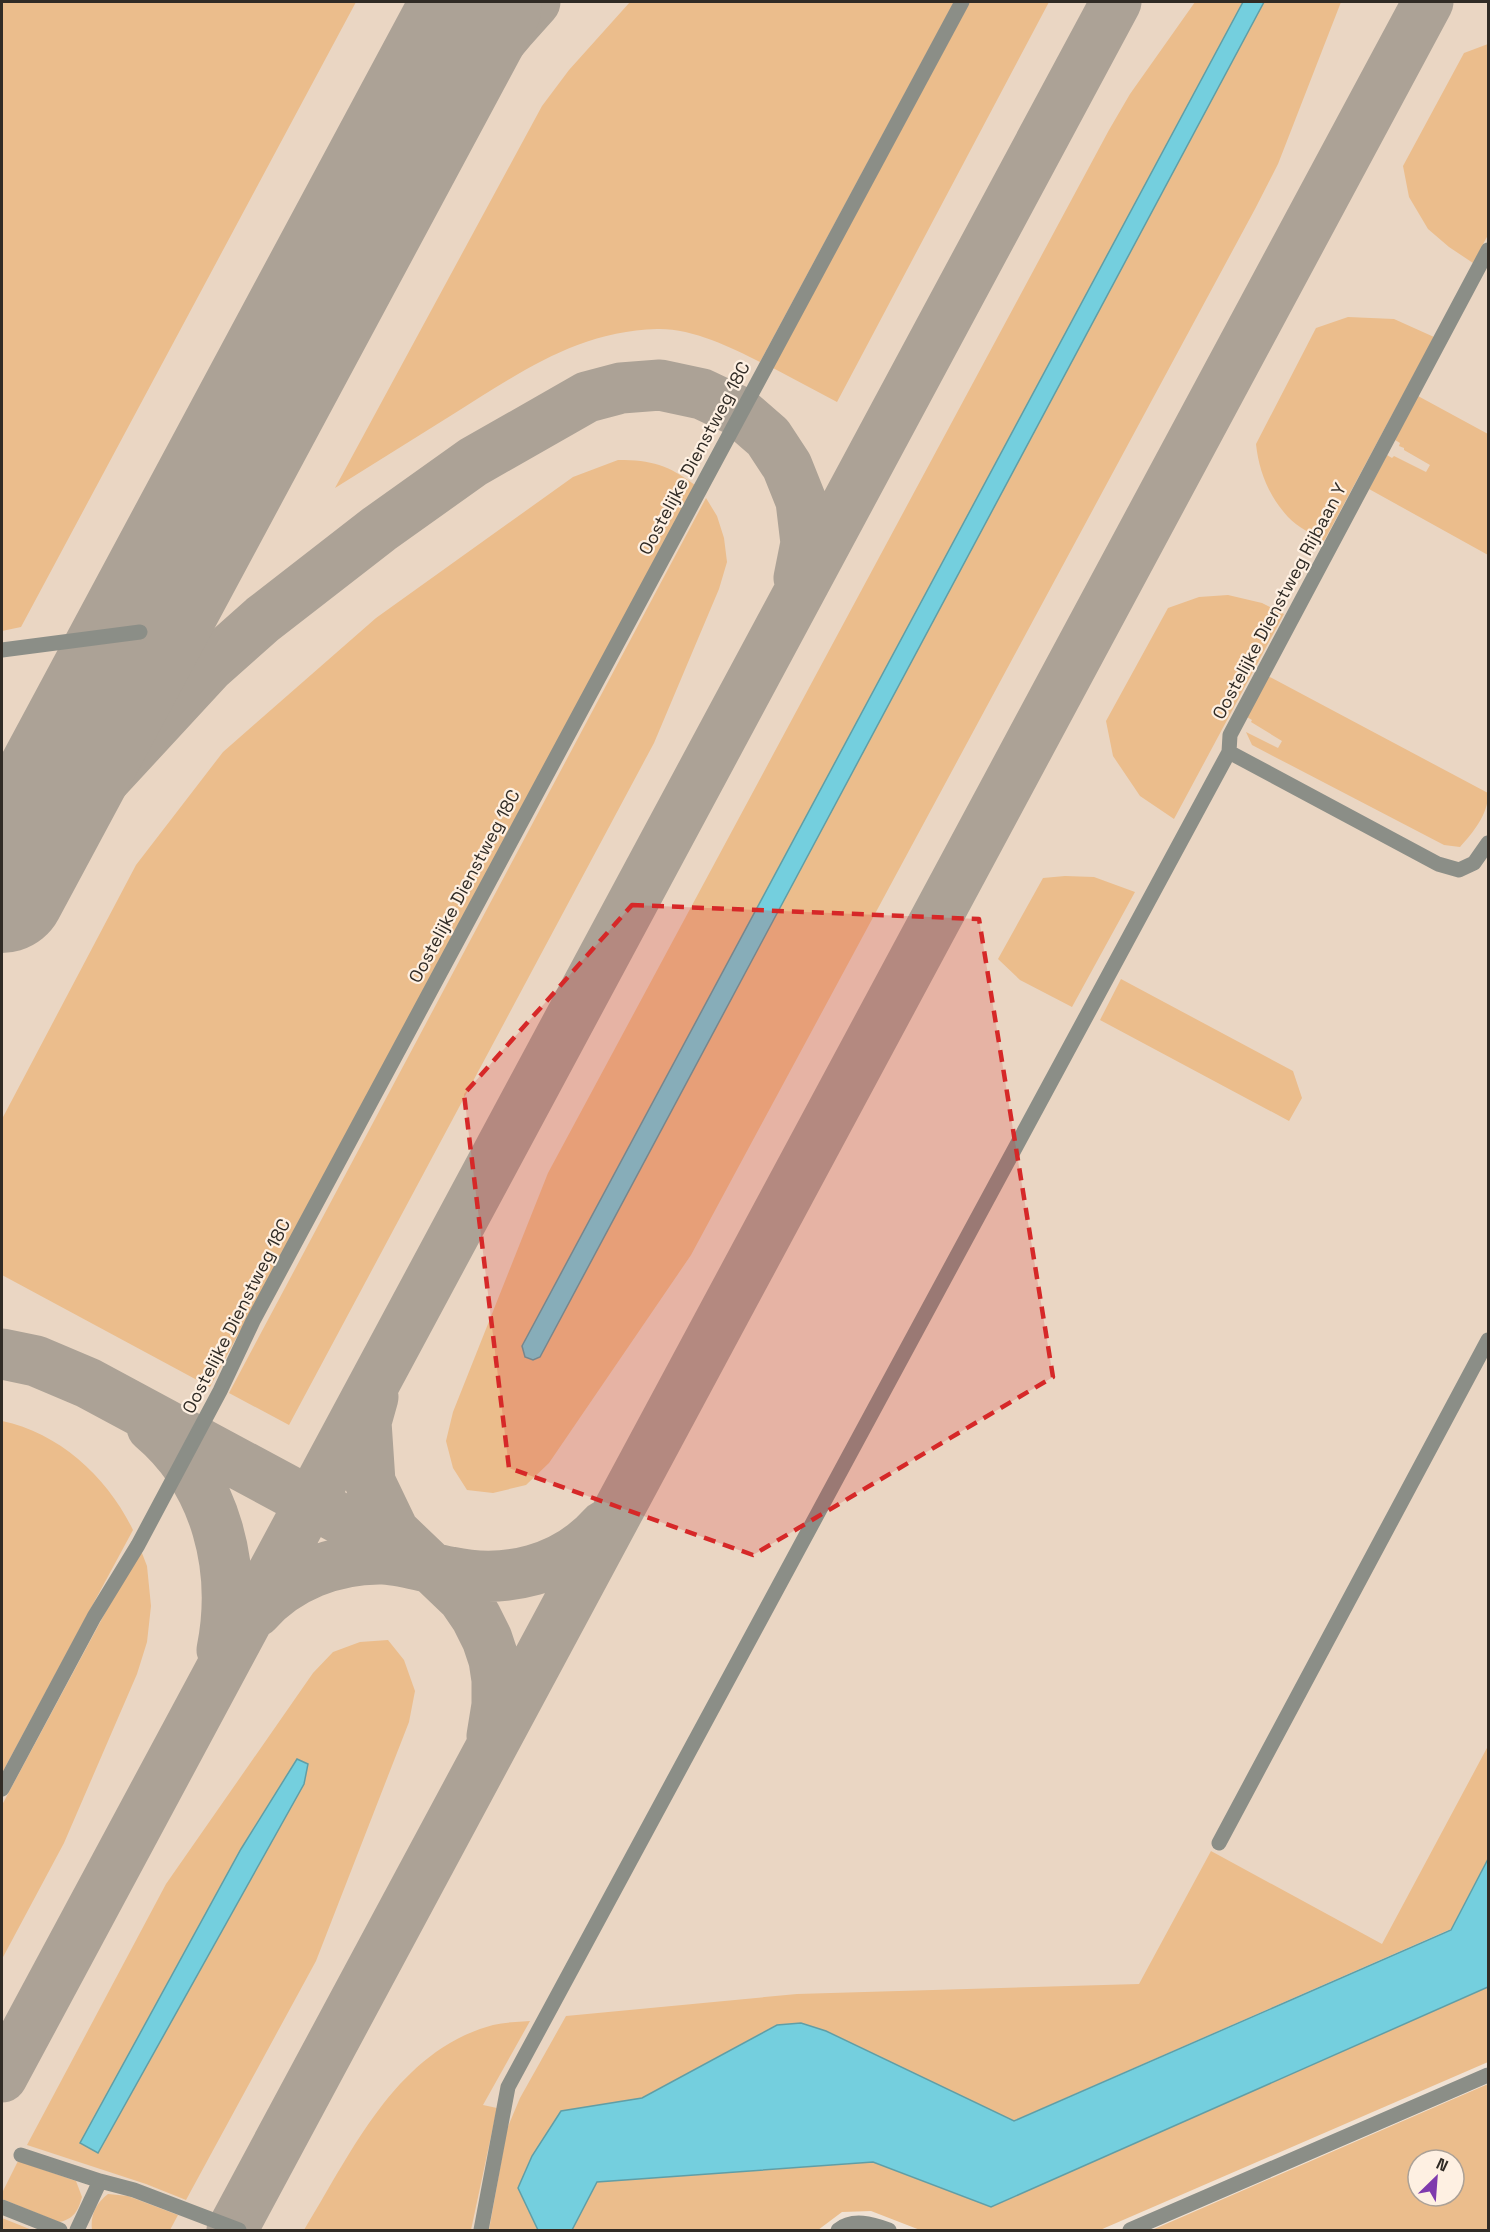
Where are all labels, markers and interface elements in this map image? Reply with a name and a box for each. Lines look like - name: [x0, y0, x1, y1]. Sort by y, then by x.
- street label: Oostelijke Dienstweg 18C: [633, 357, 755, 559]
- street label: Oostelijke Dienstweg Rijbaan Y: [1207, 479, 1351, 723]
- street label: Oostelijke Dienstweg 18C: [403, 785, 525, 987]
- street label: Oostelijke Dienstweg 18C: [177, 1215, 295, 1417]
- north arrow: [1406, 2148, 1466, 2208]
- text: N: [1433, 2153, 1451, 2177]

